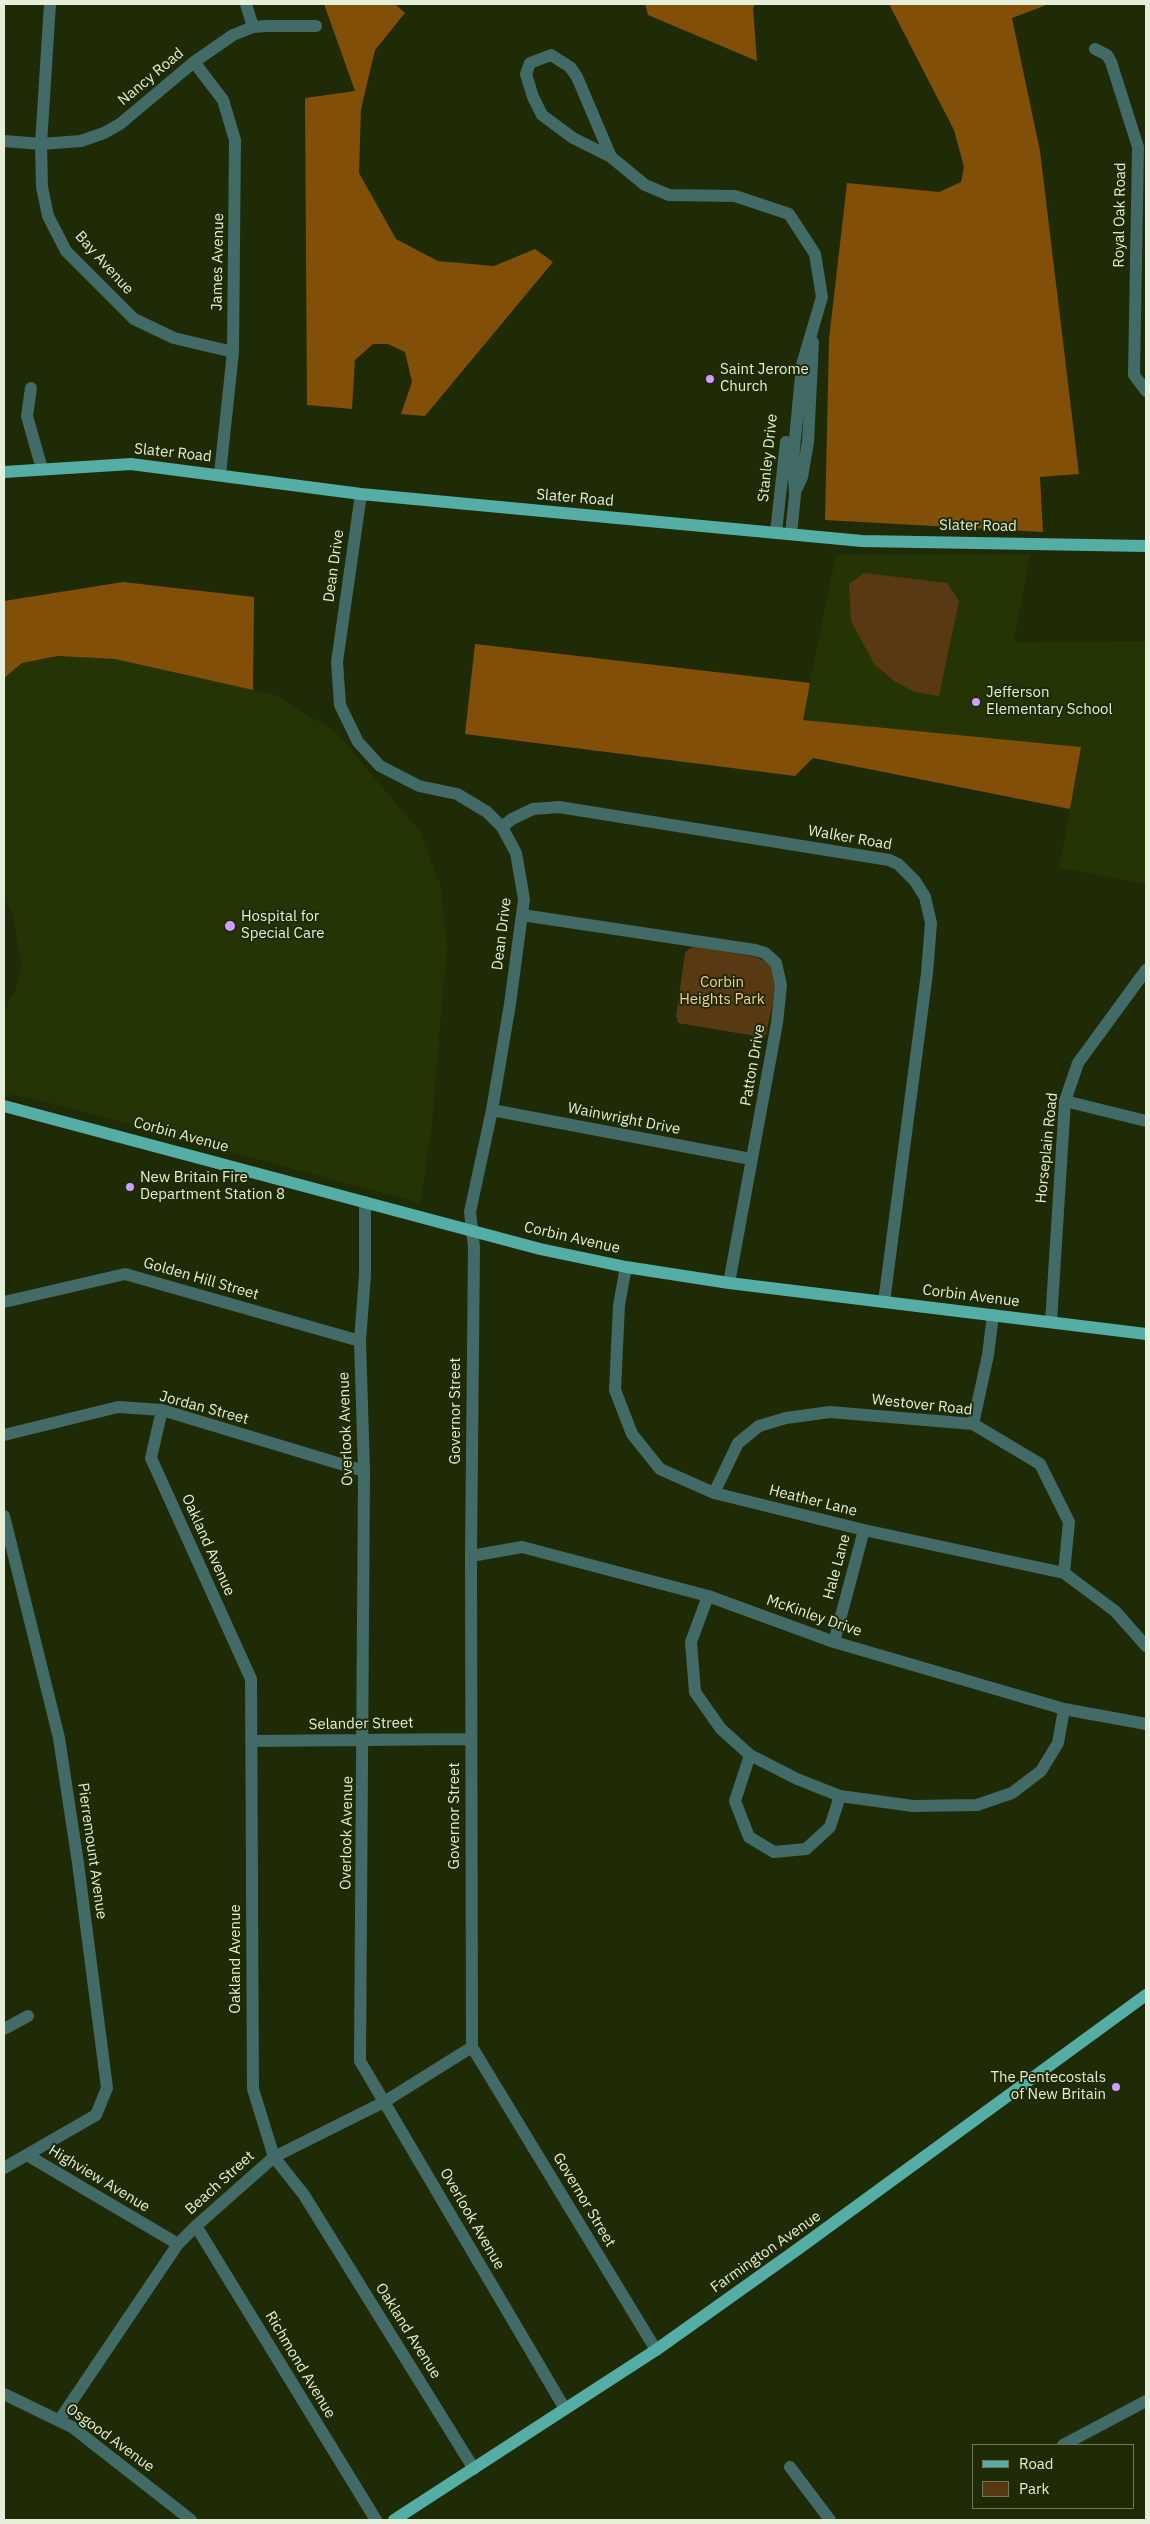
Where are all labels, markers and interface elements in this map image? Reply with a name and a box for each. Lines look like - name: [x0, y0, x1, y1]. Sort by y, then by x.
- street label: Nancy Road: [115, 44, 187, 110]
- street label: Royal Oak Road: [1110, 162, 1130, 268]
- street label: James Avenue: [208, 213, 228, 311]
- street label: Bay Avenue: [71, 228, 137, 298]
- place label: Saint Jerome Church: [720, 361, 809, 396]
- marker: Saint Jerome Church: [704, 373, 716, 385]
- street label: Stanley Drive: [754, 413, 782, 503]
- street label: Slater Road: [133, 440, 213, 466]
- street label: Slater Road: [535, 486, 615, 510]
- street label: Slater Road: [939, 516, 1017, 536]
- street label: Dean Drive: [320, 529, 348, 603]
- place label: Jefferson Elementary School: [986, 684, 1113, 719]
- marker: Jefferson Elementary School: [970, 696, 982, 708]
- street label: Walker Road: [807, 822, 893, 854]
- street label: Dean Drive: [489, 897, 515, 971]
- place label: Hospital for Special Care: [241, 908, 325, 943]
- marker: Hospital for Special Care: [223, 919, 237, 933]
- park label: Corbin Heights Park: [679, 974, 765, 1009]
- street label: Patton Drive: [737, 1023, 769, 1107]
- street label: Horseplain Road: [1032, 1092, 1062, 1204]
- street label: Wainwright Drive: [566, 1099, 682, 1139]
- street label: Corbin Avenue: [131, 1114, 231, 1156]
- place label: New Britain Fire Department Station 8: [140, 1169, 285, 1204]
- marker: New Britain Fire Department Station 8: [124, 1181, 136, 1193]
- street label: Corbin Avenue: [522, 1218, 622, 1258]
- street label: Golden Hill Street: [141, 1254, 261, 1304]
- street label: Corbin Avenue: [921, 1281, 1021, 1311]
- street label: Governor Street: [447, 1358, 465, 1464]
- street label: Overlook Avenue: [335, 1372, 357, 1486]
- street label: Jordan Street: [158, 1387, 250, 1429]
- street label: Westover Road: [871, 1391, 973, 1419]
- street label: Heather Lane: [767, 1481, 859, 1521]
- street label: Oakland Avenue: [178, 1491, 238, 1599]
- street label: Hale Lane: [820, 1532, 854, 1602]
- street label: McKinley Drive: [764, 1591, 864, 1641]
- street label: Selander Street: [309, 1714, 413, 1734]
- street label: Governor Street: [446, 1763, 464, 1869]
- street label: Overlook Avenue: [337, 1776, 357, 1890]
- street label: Pierremount Avenue: [74, 1782, 110, 1920]
- street label: Oakland Avenue: [227, 1904, 245, 2014]
- place label: The Pentecostals of New Britain: [990, 2069, 1106, 2104]
- marker: The Pentecostals of New Britain: [1110, 2081, 1122, 2093]
- street label: Highview Avenue: [45, 2142, 153, 2216]
- street label: Beach Street: [182, 2147, 258, 2219]
- street label: Governor Street: [549, 2150, 619, 2250]
- street label: Overlook Avenue: [436, 2165, 508, 2273]
- street label: Farmington Avenue: [707, 2207, 825, 2297]
- street label: Oakland Avenue: [371, 2280, 445, 2382]
- street label: Richmond Avenue: [261, 2308, 339, 2422]
- street label: Osgood Avenue: [62, 2400, 158, 2476]
- legend: [972, 2444, 1135, 2509]
- text: Road: [1019, 2454, 1054, 2473]
- text: Park: [1019, 2479, 1049, 2498]

